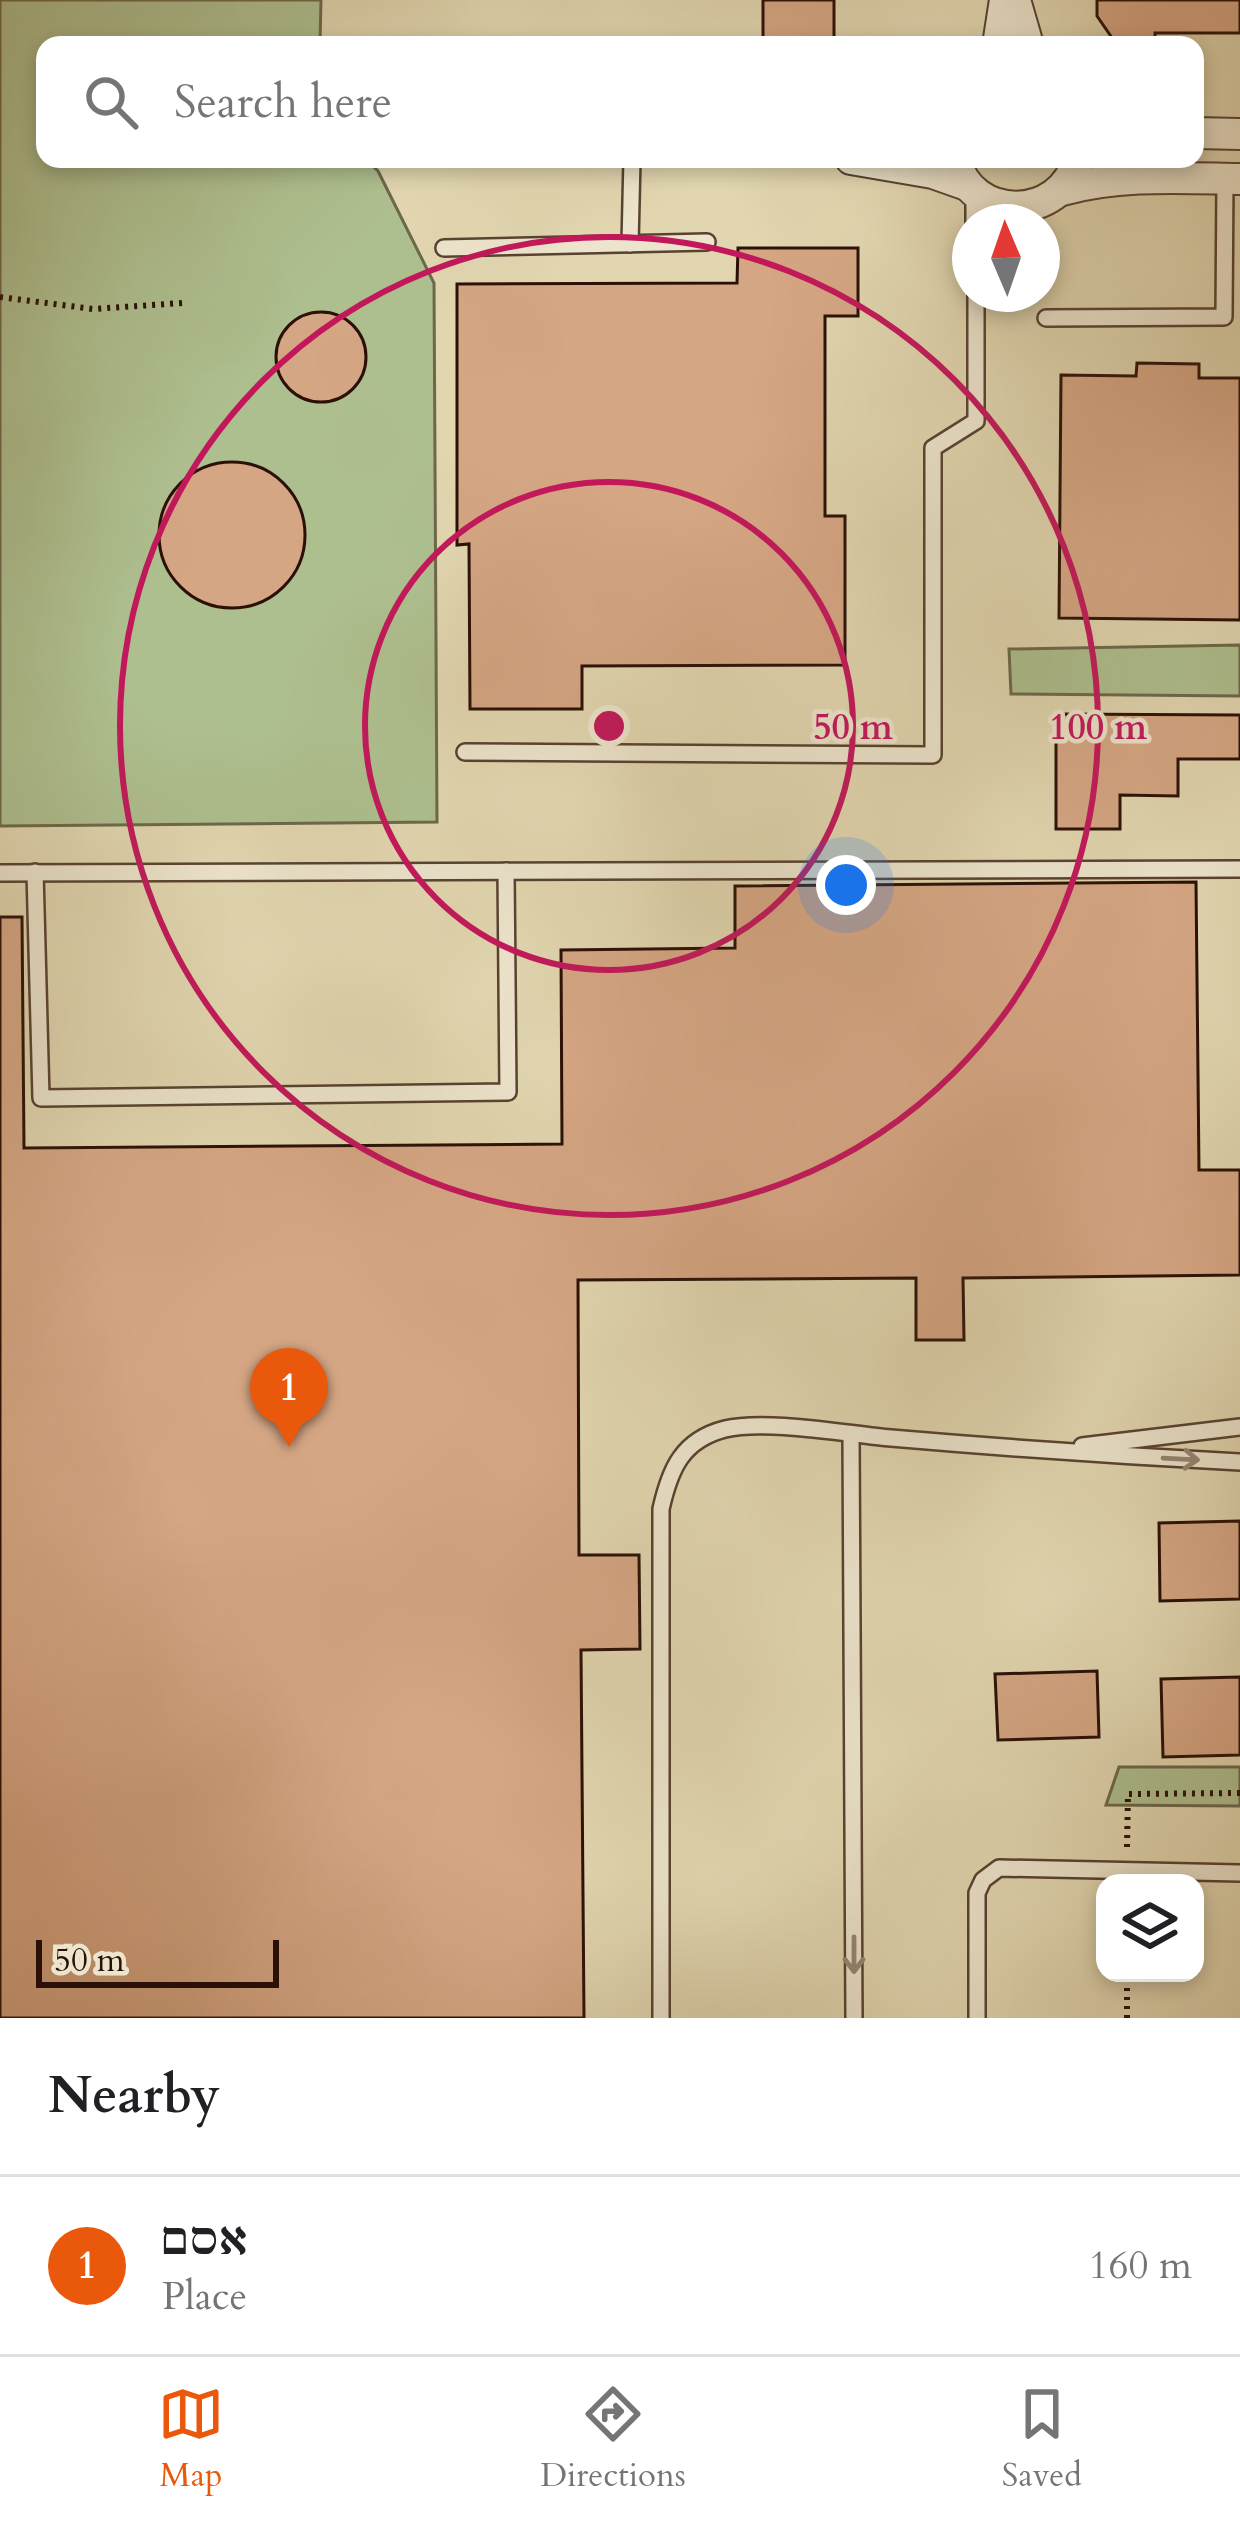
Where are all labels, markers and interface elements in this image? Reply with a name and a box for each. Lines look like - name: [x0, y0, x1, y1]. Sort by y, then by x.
- search box: [36, 36, 1204, 168]
- icon: search: [78, 69, 144, 135]
- text: Search here: [174, 72, 392, 133]
- north arrow: [952, 204, 1060, 312]
- text: 50 m: [813, 703, 894, 752]
- text: 100 m: [1049, 703, 1148, 752]
- centre of rings: [588, 705, 630, 747]
- your location: [816, 855, 876, 915]
- pin: 1: [250, 1348, 328, 1447]
- one-way arrow: [1161, 1448, 1200, 1471]
- map controls: [1096, 1874, 1204, 1982]
- button: layers: [1096, 1874, 1204, 1982]
- scale bar: [36, 1934, 279, 1987]
- one-way arrow: [843, 1935, 865, 1974]
- text: 50 m: [54, 1938, 125, 1983]
- text: Nearby: [48, 2061, 220, 2131]
- text: אסם: [162, 2209, 248, 2270]
- text: 1: [77, 2239, 97, 2292]
- text: 160 m: [1089, 2239, 1192, 2292]
- text: Place: [162, 2270, 247, 2323]
- tab: Map: [158, 2381, 224, 2498]
- tab: Directions: [540, 2381, 686, 2498]
- tab: Saved: [1002, 2381, 1082, 2498]

